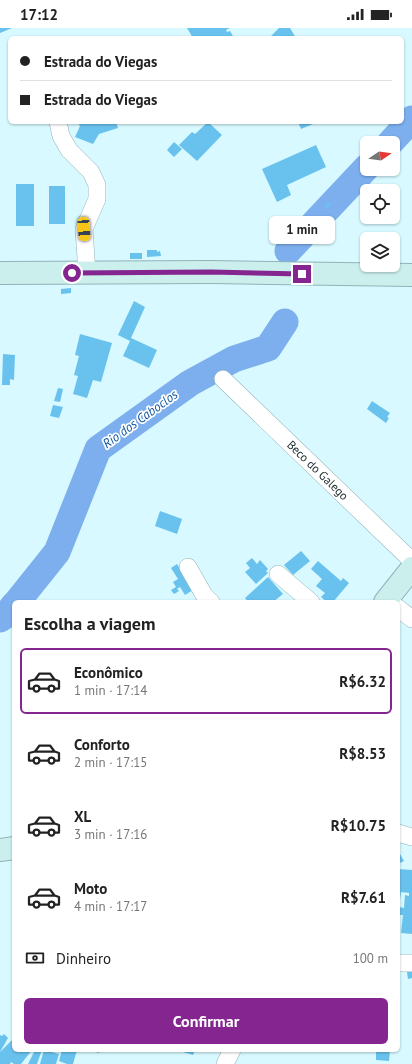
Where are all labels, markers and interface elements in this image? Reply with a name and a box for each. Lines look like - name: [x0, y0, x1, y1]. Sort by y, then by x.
- text: 17:12: [20, 5, 58, 24]
- text: Estrada do Viegas: [44, 52, 157, 71]
- text: Estrada do Viegas: [44, 90, 157, 109]
- north arrow: [360, 136, 400, 176]
- map controls: [360, 136, 400, 272]
- button: locate: [360, 184, 400, 224]
- callout: 1 min: [269, 216, 335, 244]
- car: [77, 217, 91, 241]
- text: 1 min: [286, 221, 318, 238]
- button: layers: [360, 232, 400, 272]
- route start: [63, 264, 81, 282]
- route end: [293, 265, 311, 283]
- water label: Rio dos Caboclos: [99, 385, 182, 452]
- street label: Beco do Galego: [284, 437, 352, 503]
- text: Escolha a viagem: [24, 612, 156, 635]
- icon: car: [26, 663, 62, 699]
- text: Econômico: [74, 663, 143, 682]
- text: R$6.32: [339, 672, 386, 691]
- text: 1 min · 17:14: [74, 682, 147, 699]
- icon: car: [26, 735, 62, 771]
- text: Conforto: [74, 735, 130, 754]
- text: R$8.53: [339, 744, 386, 763]
- text: 2 min · 17:15: [74, 754, 147, 771]
- icon: car: [26, 807, 62, 843]
- text: XL: [74, 807, 91, 826]
- text: R$10.75: [331, 816, 386, 835]
- text: 3 min · 17:16: [74, 826, 147, 843]
- icon: car: [26, 879, 62, 915]
- text: Moto: [74, 879, 107, 898]
- text: R$7.61: [341, 888, 386, 907]
- text: 4 min · 17:17: [74, 898, 147, 915]
- icon: cash: [24, 947, 46, 969]
- text: Dinheiro: [56, 949, 111, 968]
- text: 100 m: [353, 950, 388, 967]
- button: Confirmar: [24, 998, 388, 1044]

